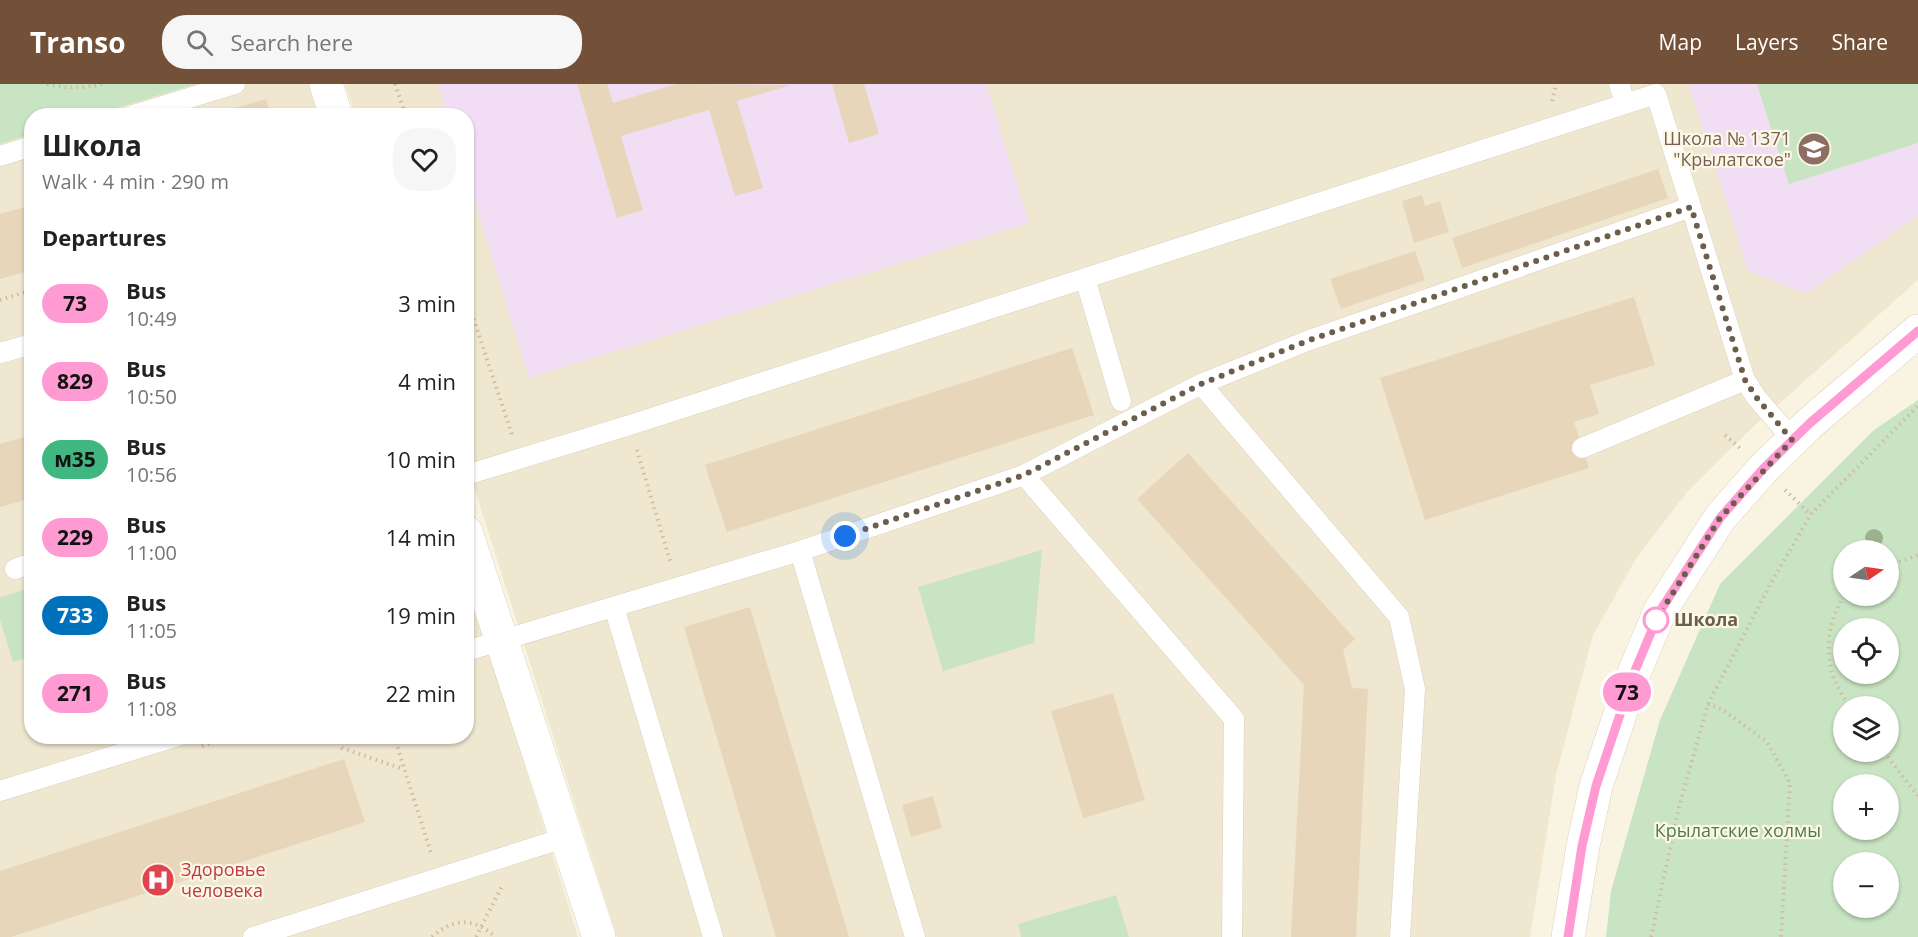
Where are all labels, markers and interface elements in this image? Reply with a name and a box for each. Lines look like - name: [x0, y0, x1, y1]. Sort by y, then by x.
- search box: [162, 15, 582, 69]
- text: Transo: [30, 23, 126, 61]
- icon: search: [183, 26, 216, 59]
- text: Search here: [231, 27, 353, 57]
- text: Map: [1659, 28, 1702, 56]
- text: Layers: [1735, 28, 1799, 56]
- text: Share: [1832, 28, 1888, 56]
- text: Школа: [42, 126, 142, 164]
- place label: Школа № 1371 "Крылатское": [1663, 126, 1791, 171]
- button: heart: [393, 128, 456, 191]
- school or university icon: Школа № 1371 "Крылатское": [1796, 131, 1832, 167]
- text: Walk · 4 min · 290 m: [42, 168, 229, 195]
- text: Departures: [42, 222, 166, 252]
- text: Bus: [126, 275, 166, 305]
- text: 3 min: [398, 288, 456, 318]
- text: 73: [63, 289, 87, 317]
- text: 10:49: [126, 305, 177, 332]
- text: Bus: [126, 353, 166, 383]
- text: 4 min: [398, 366, 456, 396]
- text: 829: [57, 367, 93, 395]
- text: 10:50: [126, 383, 177, 410]
- text: Bus: [126, 431, 166, 461]
- text: 10 min: [386, 444, 456, 474]
- text: м35: [54, 445, 96, 473]
- text: 10:56: [126, 461, 177, 488]
- text: Bus: [126, 509, 166, 539]
- your location: [830, 521, 860, 551]
- text: 14 min: [386, 522, 456, 552]
- text: 229: [57, 523, 93, 551]
- text: 11:00: [126, 539, 177, 566]
- north arrow: [1833, 540, 1899, 606]
- map controls: [1833, 540, 1899, 918]
- text: Bus: [126, 587, 166, 617]
- text: 19 min: [386, 600, 456, 630]
- text: 733: [57, 601, 93, 629]
- marker: Школа: [1643, 607, 1669, 633]
- place label: Школа: [1674, 607, 1738, 631]
- text: 11:05: [126, 617, 177, 644]
- button: locate: [1833, 618, 1899, 684]
- text: Bus: [126, 665, 166, 695]
- line badge: 73: [1600, 672, 1654, 712]
- text: 22 min: [386, 678, 456, 708]
- text: 73: [1615, 678, 1639, 706]
- text: 271: [57, 679, 93, 707]
- text: 11:08: [126, 695, 177, 722]
- button: layers: [1833, 696, 1899, 762]
- button: +: [1833, 774, 1899, 840]
- park label: Крылатские холмы: [1655, 818, 1821, 842]
- button: −: [1833, 852, 1899, 918]
- place label: Здоровье человека: [181, 857, 266, 902]
- hospital icon: Здоровье человека: [140, 862, 176, 898]

